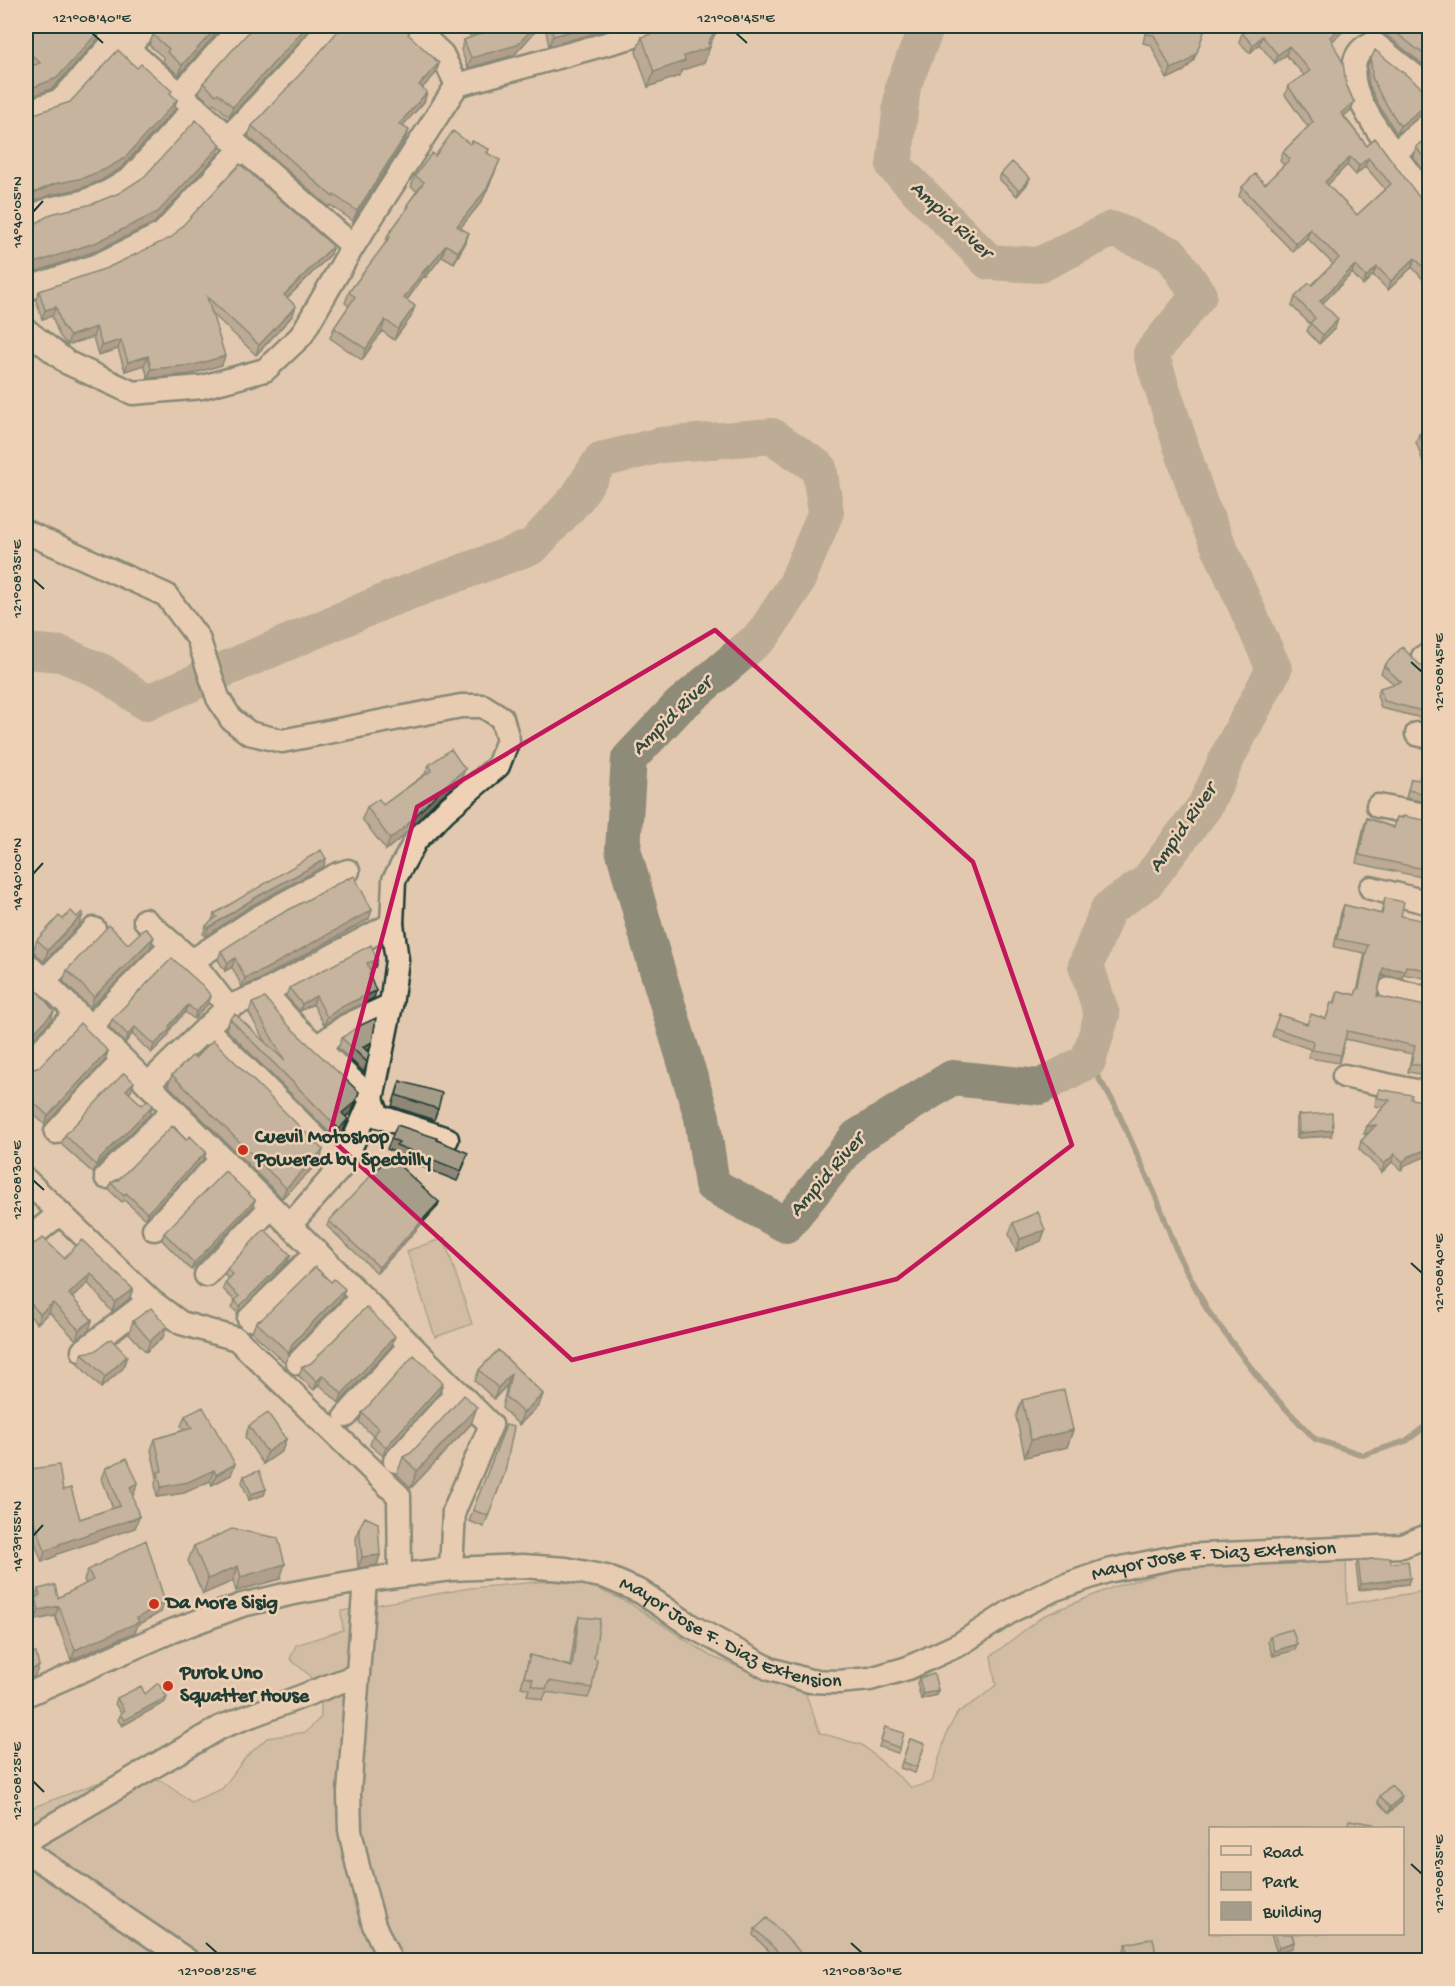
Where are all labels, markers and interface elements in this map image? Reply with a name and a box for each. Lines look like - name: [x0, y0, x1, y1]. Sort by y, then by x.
- text: 121°08'40"E: [52, 10, 132, 28]
- text: 121°08'45"E: [696, 10, 775, 28]
- text: 14°40'05"N: [9, 176, 27, 249]
- water label: Ampid River: [904, 177, 999, 268]
- text: 121°08'35"E: [9, 539, 27, 619]
- text: 121°08'45"E: [1431, 633, 1449, 712]
- water label: Ampid River: [627, 669, 722, 762]
- water label: Ampid River: [1144, 776, 1226, 878]
- text: 14°40'00"N: [9, 838, 27, 911]
- water label: Ampid River: [785, 1126, 874, 1223]
- place label: Cuevil Motoshop Powered by Specbilly: [254, 1127, 431, 1173]
- text: 121°08'30"E: [9, 1140, 27, 1220]
- marker: Cuevil Motoshop Powered by Specbilly: [236, 1143, 250, 1157]
- text: 121°08'40"E: [1431, 1233, 1449, 1313]
- text: 14°39'55"N: [9, 1500, 27, 1572]
- street label: Mayor Jose F. Diaz Extension: [1088, 1537, 1337, 1587]
- street label: Mayor Jose F. Diaz Extension: [616, 1573, 843, 1694]
- place label: Da More Sisig: [164, 1593, 278, 1616]
- marker: Da More Sisig: [147, 1597, 161, 1611]
- place label: Purok Uno Squatter House: [179, 1663, 310, 1709]
- marker: Purok Uno Squatter House: [161, 1679, 175, 1693]
- text: 121°08'25"E: [9, 1742, 27, 1821]
- legend: [1209, 1827, 1404, 1935]
- text: 121°08'35"E: [1431, 1834, 1449, 1914]
- text: Road: [1263, 1843, 1304, 1864]
- text: Park: [1262, 1873, 1299, 1894]
- text: Building: [1262, 1903, 1322, 1924]
- text: 121°08'25"E: [177, 1963, 256, 1981]
- text: 121°08'30"E: [822, 1963, 902, 1981]

